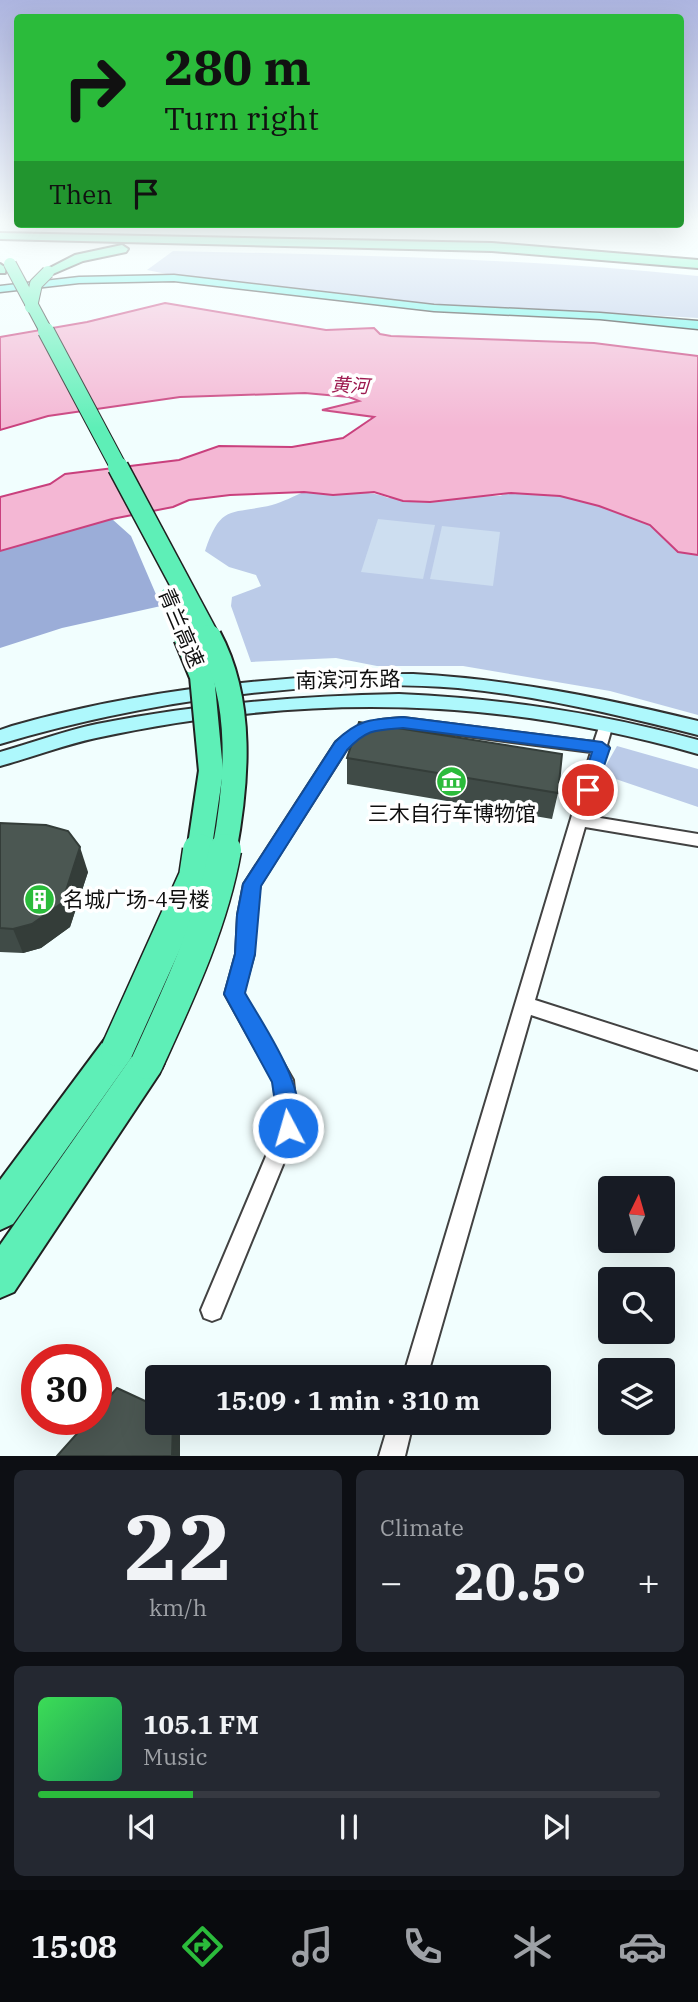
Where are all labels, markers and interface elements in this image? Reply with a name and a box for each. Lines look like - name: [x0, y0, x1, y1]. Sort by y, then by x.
- text: 280 m: [164, 35, 311, 98]
- icon: right: [49, 42, 140, 133]
- text: Turn right: [164, 97, 319, 139]
- icon: arrive: [127, 175, 165, 213]
- text: Then: [49, 177, 113, 211]
- water label: 黄河: [330, 372, 374, 398]
- street label: 青兰高速: [153, 583, 211, 672]
- street label: 南滨河东路: [295, 664, 401, 694]
- pin: [558, 760, 618, 820]
- museum icon: 三木自行车博物馆: [435, 765, 469, 799]
- icon: arrive: [569, 771, 607, 809]
- place label: 三木自行车博物馆: [368, 799, 536, 827]
- building icon: 名城广场-4号楼: [23, 883, 57, 917]
- place label: 名城广场-4号楼: [63, 885, 210, 913]
- position arrow: [251, 1091, 325, 1165]
- north arrow: [598, 1176, 676, 1253]
- map controls: [598, 1176, 675, 1435]
- button: search: [598, 1267, 675, 1344]
- speed limit sign: 30: [21, 1344, 112, 1435]
- button: layers: [598, 1358, 675, 1435]
- text: 15:09 · 1 min · 310 m: [216, 1383, 480, 1417]
- text: 22: [123, 1487, 233, 1605]
- text: Climate: [380, 1512, 464, 1542]
- text: 20.5°: [454, 1547, 586, 1614]
- text: −: [380, 1557, 403, 1606]
- text: +: [637, 1557, 660, 1606]
- text: km/h: [149, 1592, 207, 1622]
- text: 105.1 FM: [143, 1707, 259, 1741]
- text: Music: [143, 1741, 208, 1771]
- icon: previous: [123, 1808, 161, 1846]
- icon: pause: [330, 1808, 368, 1846]
- icon: next: [537, 1808, 575, 1846]
- icon: directions: [178, 1922, 227, 1971]
- icon: music: [288, 1922, 337, 1971]
- icon: phone: [398, 1922, 447, 1971]
- icon: climate: [508, 1922, 557, 1971]
- icon: car: [618, 1922, 667, 1971]
- text: 15:08: [31, 1925, 117, 1967]

